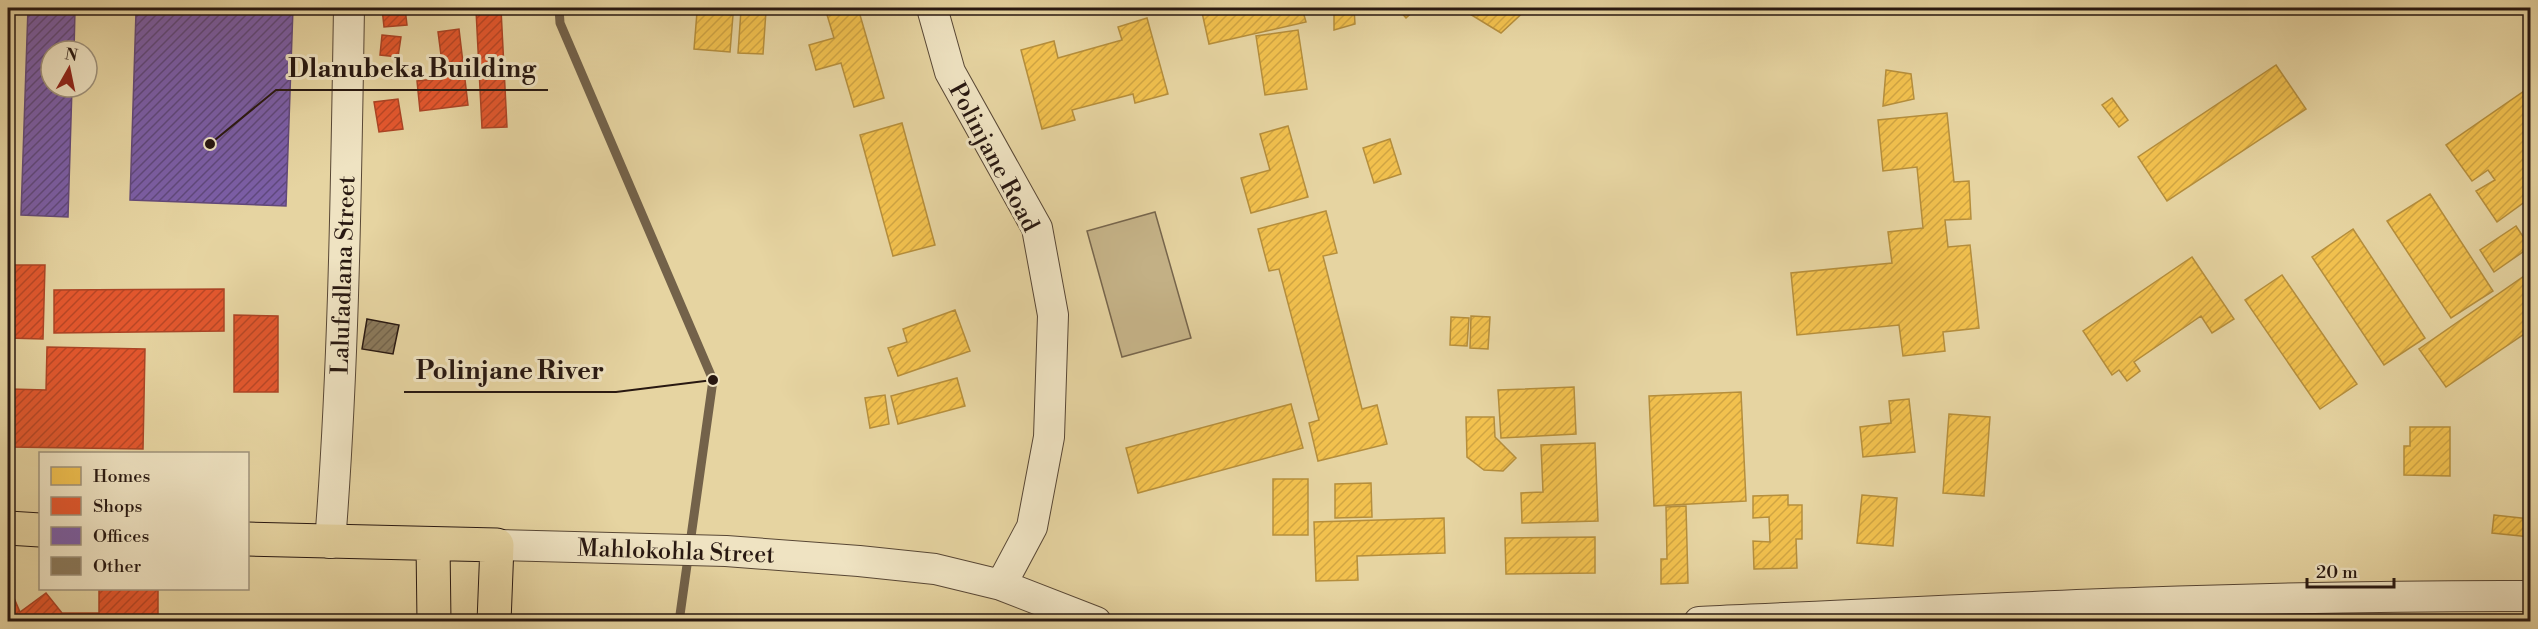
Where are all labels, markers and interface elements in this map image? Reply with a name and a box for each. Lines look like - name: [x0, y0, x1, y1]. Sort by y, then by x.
- north arrow: [39, 39, 99, 99]
- text: N: [63, 44, 79, 66]
- callout: Dlanubeka Building: [276, 46, 548, 90]
- text: Dlanubeka Building: [288, 53, 537, 85]
- street label: Polinjane Road: [941, 78, 1045, 238]
- street label: Lalufadlana Street: [326, 175, 362, 375]
- callout: Polinjane River: [404, 348, 616, 392]
- text: Polinjane River: [416, 355, 604, 387]
- legend: [39, 452, 249, 590]
- text: Homes: [93, 465, 150, 488]
- text: Shops: [93, 495, 143, 518]
- text: Offices: [93, 525, 149, 548]
- street label: Mahlokohla Street: [577, 534, 776, 570]
- scale bar: [2307, 551, 2394, 589]
- text: Other: [93, 555, 141, 578]
- text: 20 m: [2316, 561, 2358, 584]

